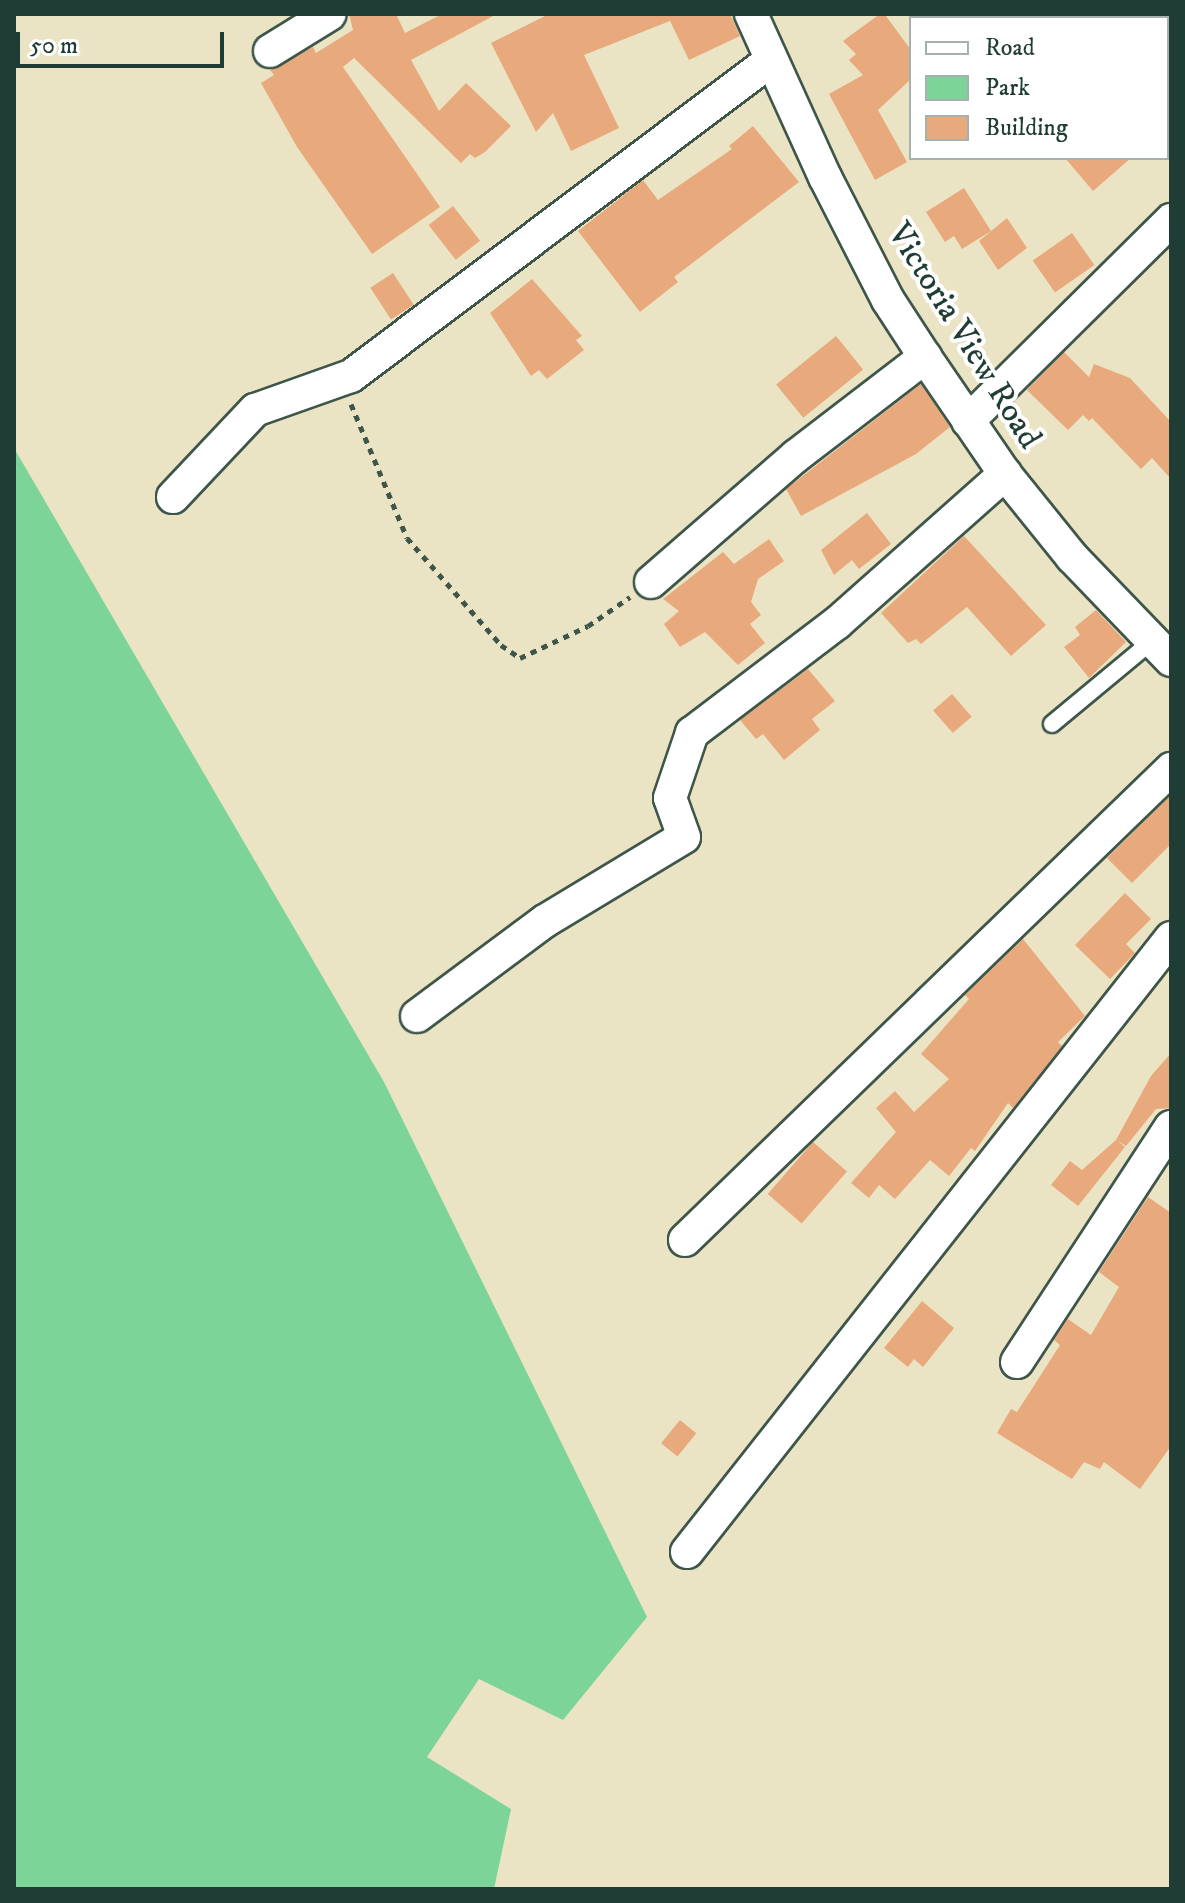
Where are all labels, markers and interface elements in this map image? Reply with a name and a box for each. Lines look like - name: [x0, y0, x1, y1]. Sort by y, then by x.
- scale bar: [20, 16, 228, 66]
- legend: [909, 16, 1169, 160]
- text: 50 m: [30, 31, 78, 61]
- text: Road: [985, 33, 1035, 63]
- text: Park: [985, 73, 1030, 103]
- text: Building: [985, 113, 1068, 143]
- street label: Victoria View Road: [878, 216, 1050, 456]

